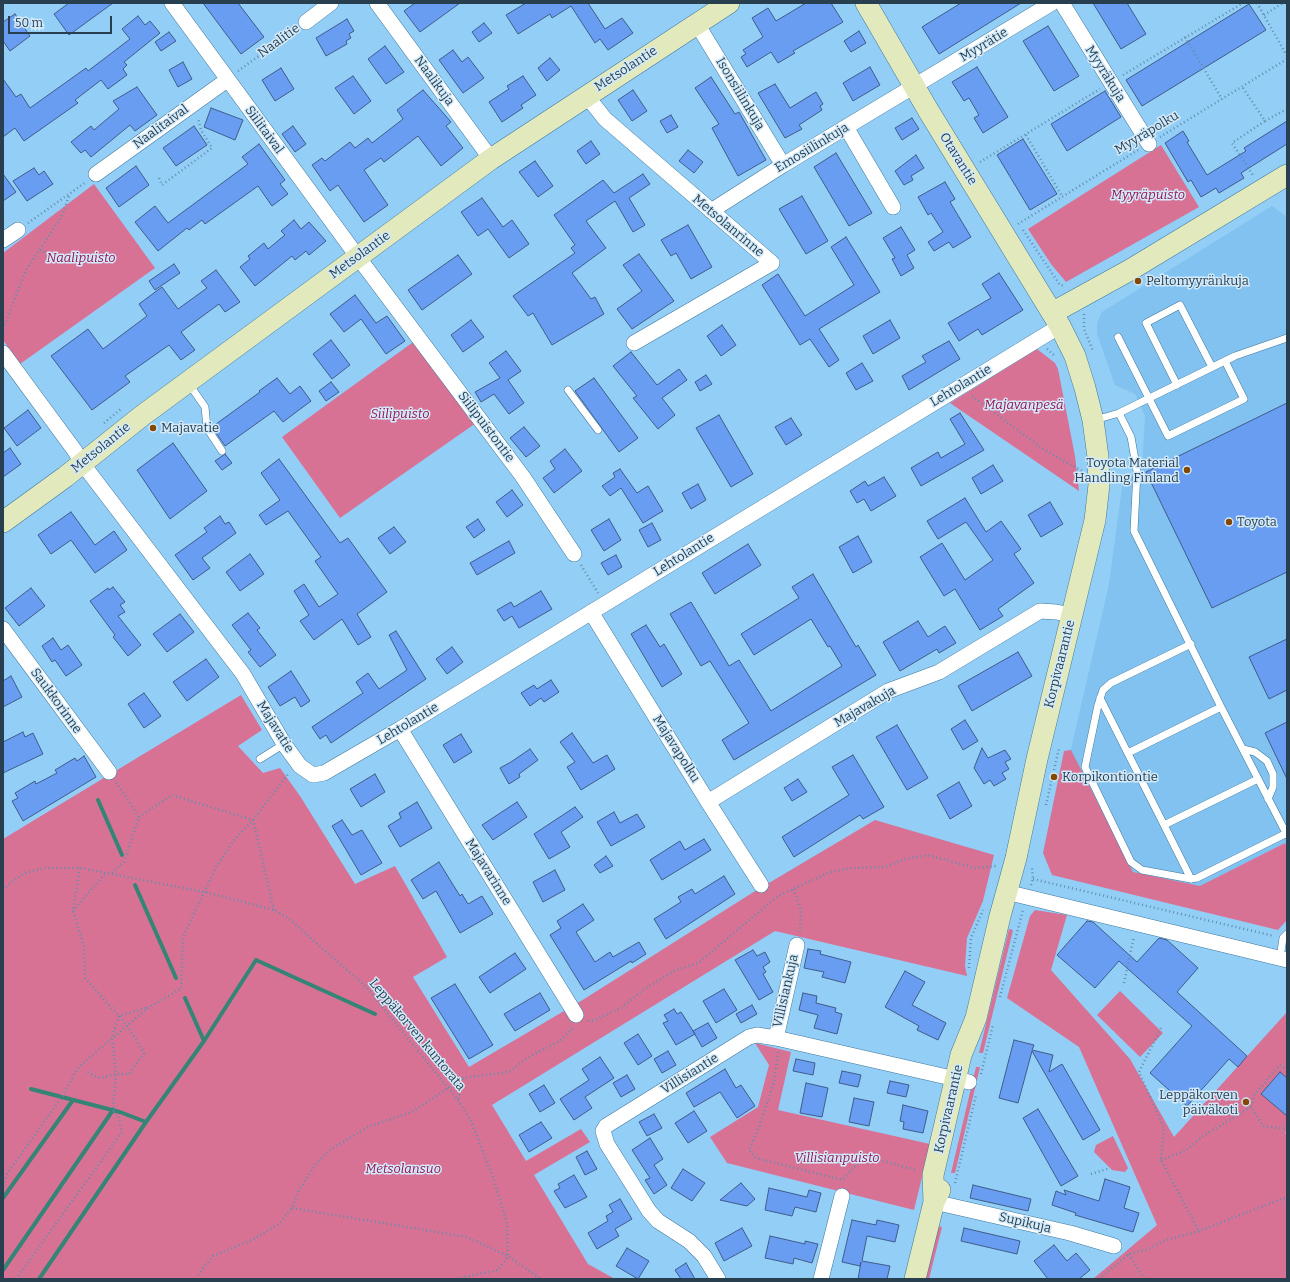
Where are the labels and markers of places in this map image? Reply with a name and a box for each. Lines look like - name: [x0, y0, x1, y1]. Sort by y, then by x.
- place label: Peltomyyränkuja: [1146, 273, 1249, 289]
- marker: Peltomyyränkuja: [1133, 276, 1143, 286]
- place label: Majavatie: [161, 420, 219, 436]
- marker: Majavatie: [148, 423, 158, 433]
- place label: Toyota Material Handling Finland: [1074, 455, 1179, 486]
- marker: Toyota Material Handling Finland: [1182, 465, 1192, 475]
- place label: Toyota: [1237, 514, 1277, 530]
- marker: Toyota: [1224, 517, 1234, 527]
- place label: Korpikontiontie: [1062, 769, 1158, 785]
- marker: Korpikontiontie: [1049, 772, 1059, 782]
- place label: Leppäkorven päiväkoti: [1159, 1087, 1238, 1118]
- marker: Leppäkorven päiväkoti: [1241, 1097, 1251, 1107]

